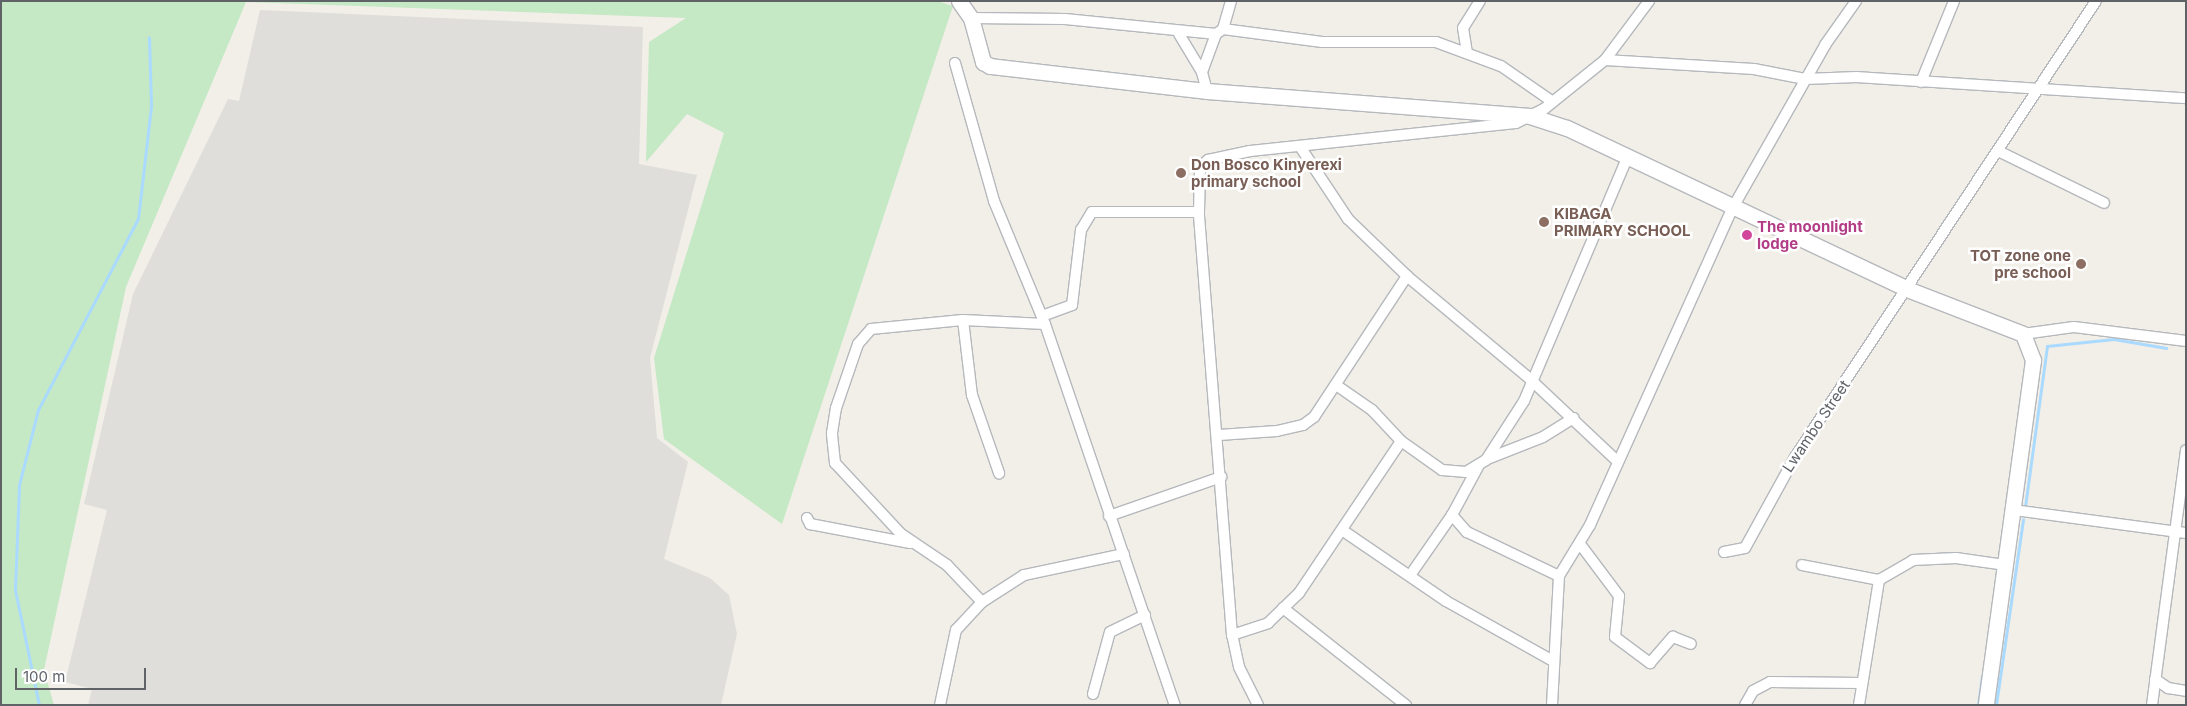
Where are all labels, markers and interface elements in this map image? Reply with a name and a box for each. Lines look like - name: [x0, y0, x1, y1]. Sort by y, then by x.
- place label: Don Bosco Kinyerexi primary school: [1191, 155, 1342, 190]
- marker: Don Bosco Kinyerexi primary school: [1175, 167, 1187, 179]
- place label: KIBAGA PRIMARY SCHOOL: [1554, 204, 1691, 239]
- marker: KIBAGA PRIMARY SCHOOL: [1538, 216, 1550, 228]
- place label: The moonlight lodge: [1757, 217, 1863, 252]
- marker: The moonlight lodge: [1741, 229, 1753, 241]
- place label: TOT zone one pre school: [1970, 246, 2071, 281]
- marker: TOT zone one pre school: [2075, 258, 2087, 270]
- street label: Lwambo Street: [1779, 377, 1853, 475]
- scale bar: [18, 658, 149, 690]
- text: 100 m: [23, 667, 65, 686]

